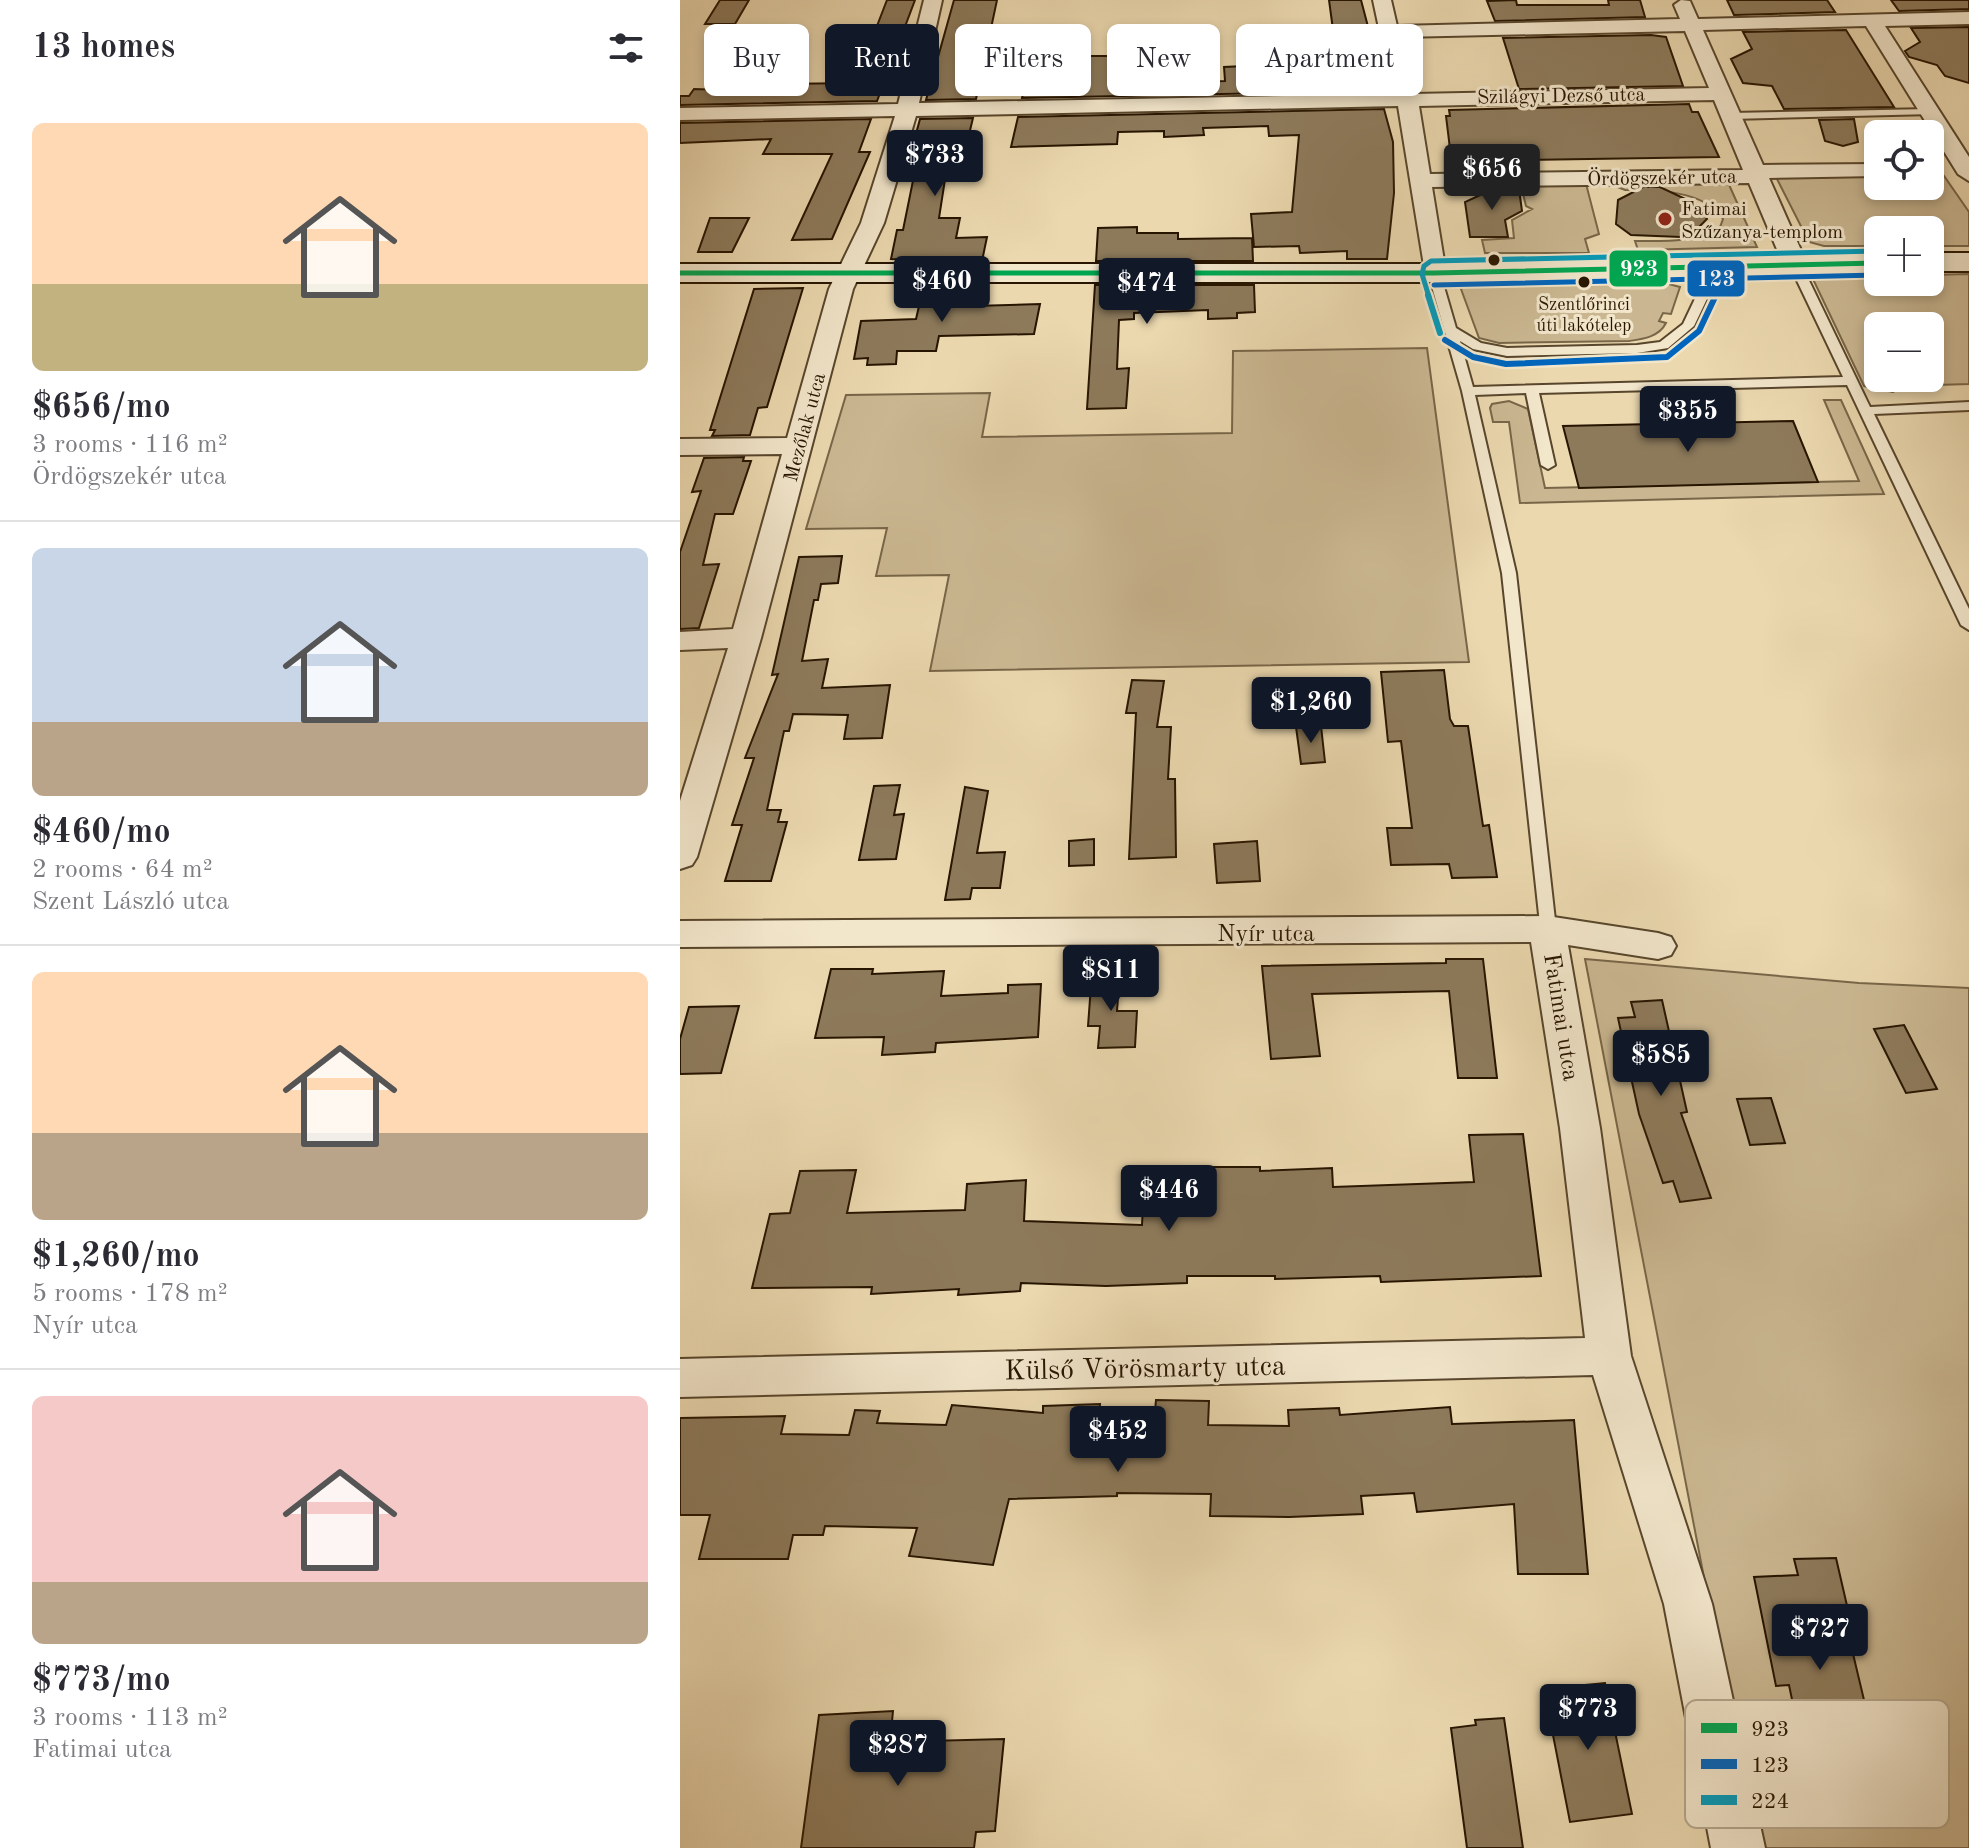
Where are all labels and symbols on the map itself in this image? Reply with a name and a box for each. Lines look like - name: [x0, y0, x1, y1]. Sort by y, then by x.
- street label: Szilágyi Dezső utca: [1477, 86, 1645, 108]
- pin: $733: [888, 130, 982, 198]
- pin: $656: [1445, 144, 1539, 212]
- street label: Ördögszekér utca: [1587, 165, 1737, 190]
- place label: Fatimai Szűzanya-templom: [1681, 200, 1843, 243]
- marker: Fatimai Szűzanya-templom: [1656, 210, 1674, 228]
- line badge: 923: [1608, 249, 1669, 288]
- unlabelled marker: [1486, 252, 1502, 268]
- pin: $460: [895, 256, 989, 324]
- pin: $474: [1100, 258, 1194, 326]
- text: 923: [1620, 259, 1658, 281]
- line badge: 123: [1686, 259, 1746, 298]
- text: 123: [1697, 269, 1735, 291]
- marker: Szentlőrinci úti lakótelep: [1576, 274, 1592, 290]
- place label: Szentlőrinci úti lakótelep: [1537, 296, 1631, 335]
- street label: Mezőlak utca: [782, 371, 830, 484]
- pin: $355: [1641, 386, 1735, 454]
- pin: $1,260: [1246, 677, 1376, 745]
- street label: Nyír utca: [1217, 923, 1315, 947]
- pin: $811: [1064, 945, 1158, 1013]
- street label: Fatimai utca: [1538, 952, 1582, 1083]
- pin: $585: [1614, 1030, 1708, 1098]
- pin: $446: [1122, 1165, 1216, 1233]
- street label: Külső Vörösmarty utca: [1004, 1354, 1286, 1386]
- pin: $452: [1071, 1406, 1165, 1474]
- pin: $727: [1773, 1604, 1867, 1672]
- pin: $773: [1541, 1684, 1635, 1752]
- legend: [1685, 1700, 1949, 1828]
- text: 923: [1751, 1719, 1789, 1741]
- pin: $287: [851, 1720, 945, 1788]
- text: 123: [1751, 1755, 1789, 1777]
- text: 224: [1751, 1791, 1789, 1813]

